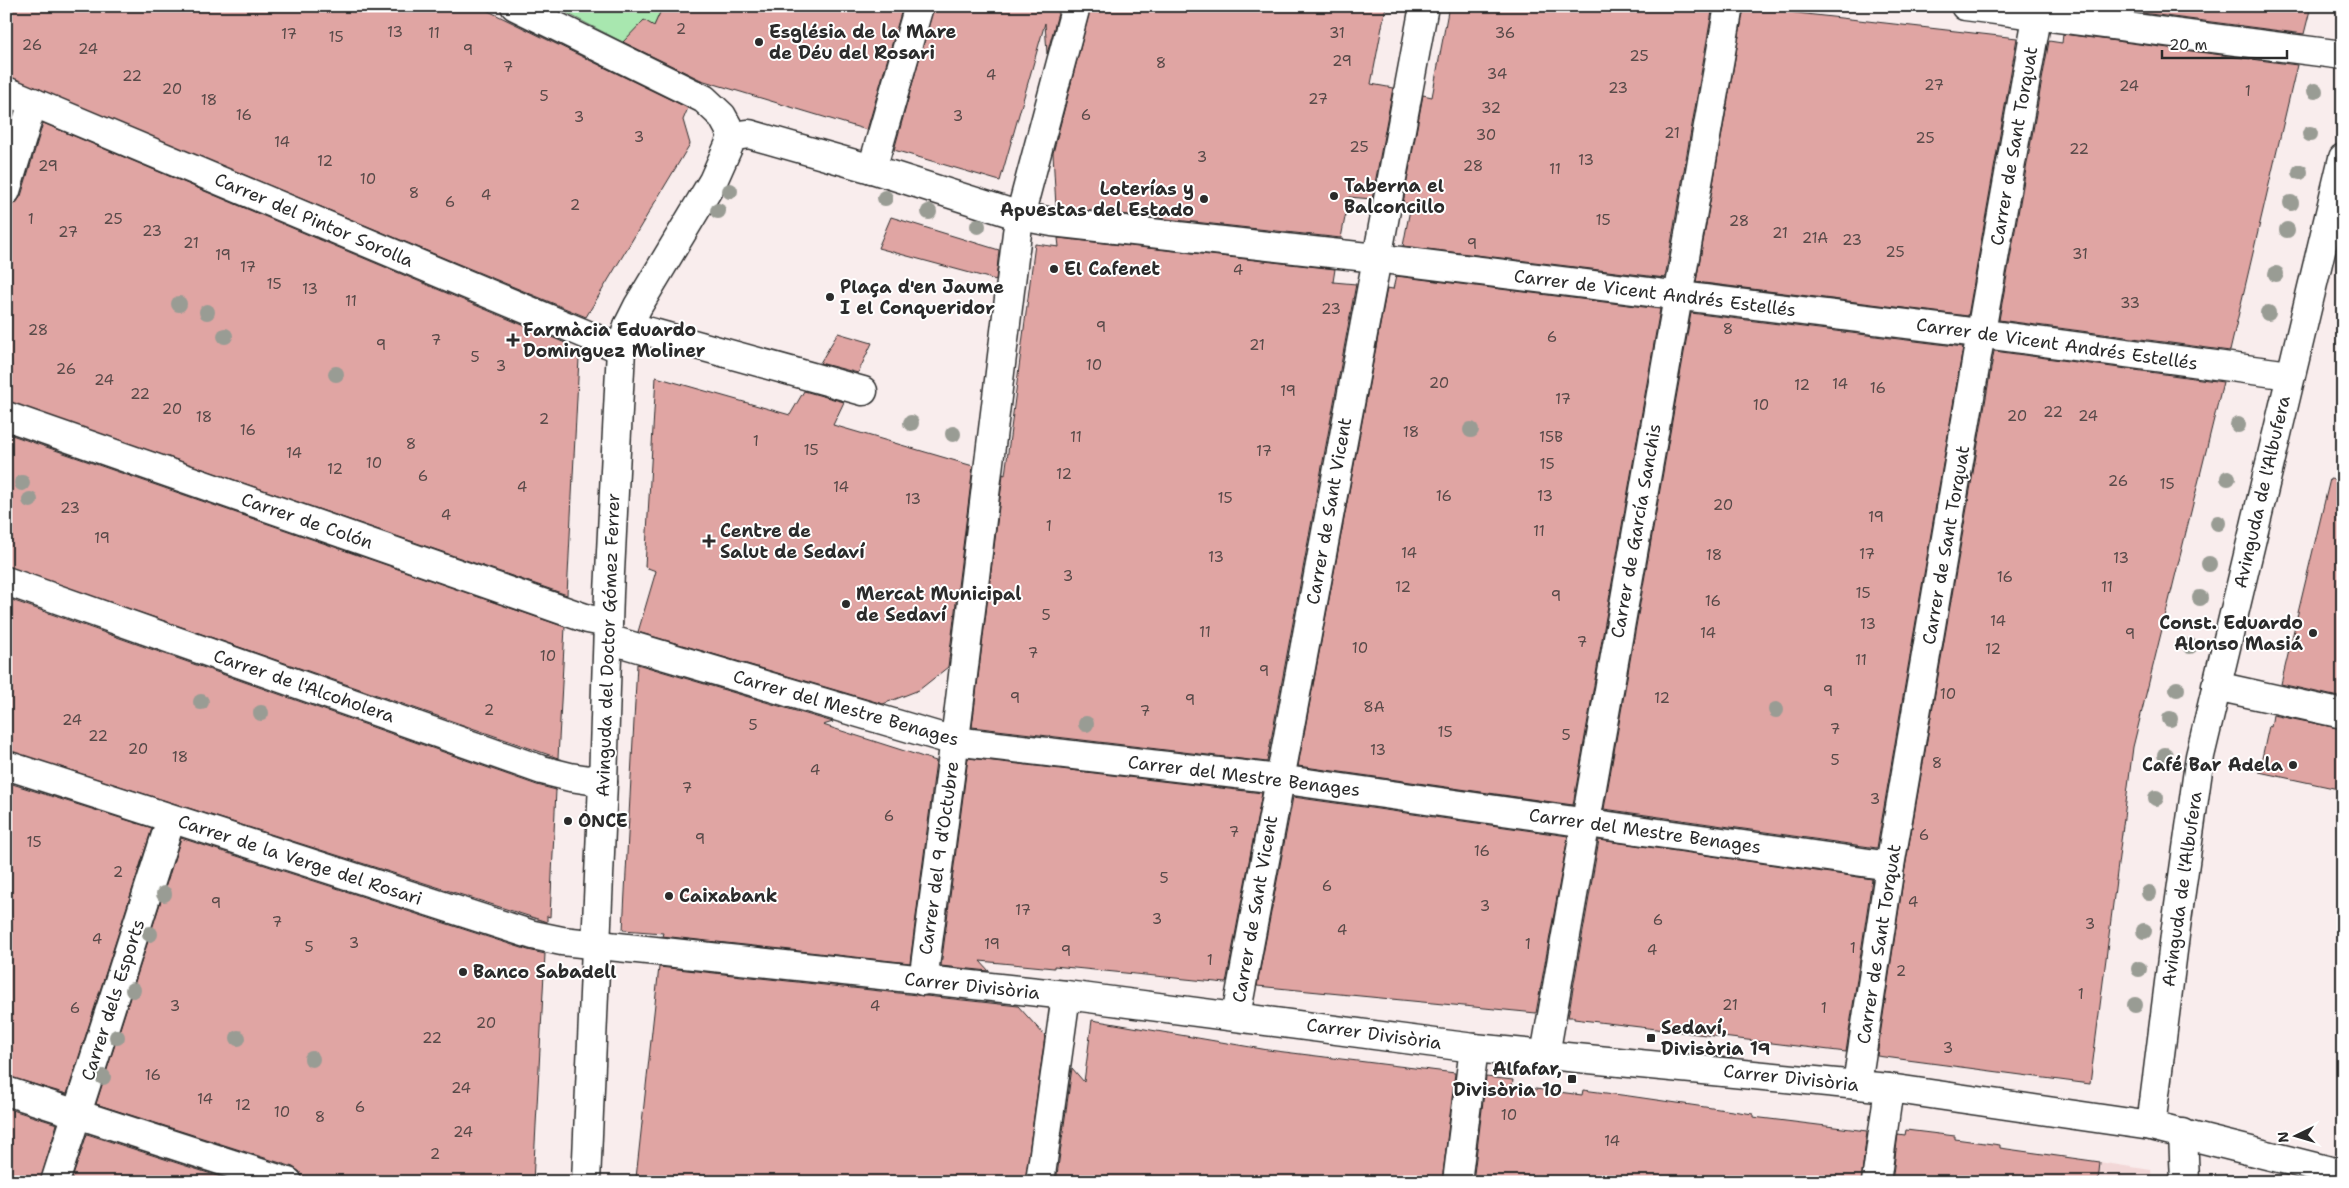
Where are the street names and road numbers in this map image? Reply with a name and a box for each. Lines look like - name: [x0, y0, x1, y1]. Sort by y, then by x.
- street label: Carrer de Sant Torquat: [1985, 44, 2043, 247]
- street label: Carrer del Pintor Sorolla: [211, 167, 417, 273]
- street label: Carrer de Vicent Andrés Estellés: [1513, 264, 1797, 322]
- street label: Carrer de Vicent Andrés Estellés: [1915, 312, 2199, 376]
- street label: Avinguda de l'Albufera: [2228, 393, 2296, 591]
- street label: Carrer de Sant Vicent: [1301, 415, 1357, 606]
- street label: Carrer de García Sanchis: [1605, 422, 1667, 640]
- street label: Carrer de Sant Torquat: [1917, 443, 1975, 646]
- street label: Carrer de Colón: [238, 487, 376, 555]
- street label: Avinguda del Doctor Gómez Ferrer: [591, 492, 625, 798]
- street label: Carrer de l'Alcoholera: [210, 644, 398, 728]
- street label: Carrer del Mestre Benages: [730, 664, 962, 752]
- street label: Carrer del Mestre Benages: [1126, 750, 1362, 802]
- street label: Carrer del 9 d'Octubre: [914, 760, 964, 956]
- street label: Avinguda de l'Albufera: [2156, 790, 2208, 988]
- street label: Carrer del Mestre Benages: [1528, 803, 1762, 859]
- street label: Carrer de la Verge del Rosari: [175, 809, 425, 911]
- street label: Carrer de Sant Vicent: [1227, 813, 1283, 1004]
- street label: Carrer de Sant Torquat: [1851, 842, 1907, 1046]
- street label: Carrer dels Esports: [76, 916, 150, 1084]
- street label: Carrer Divisòria: [903, 967, 1041, 1005]
- street label: Carrer Divisòria: [1305, 1013, 1443, 1055]
- street label: Carrer Divisòria: [1722, 1059, 1860, 1097]

